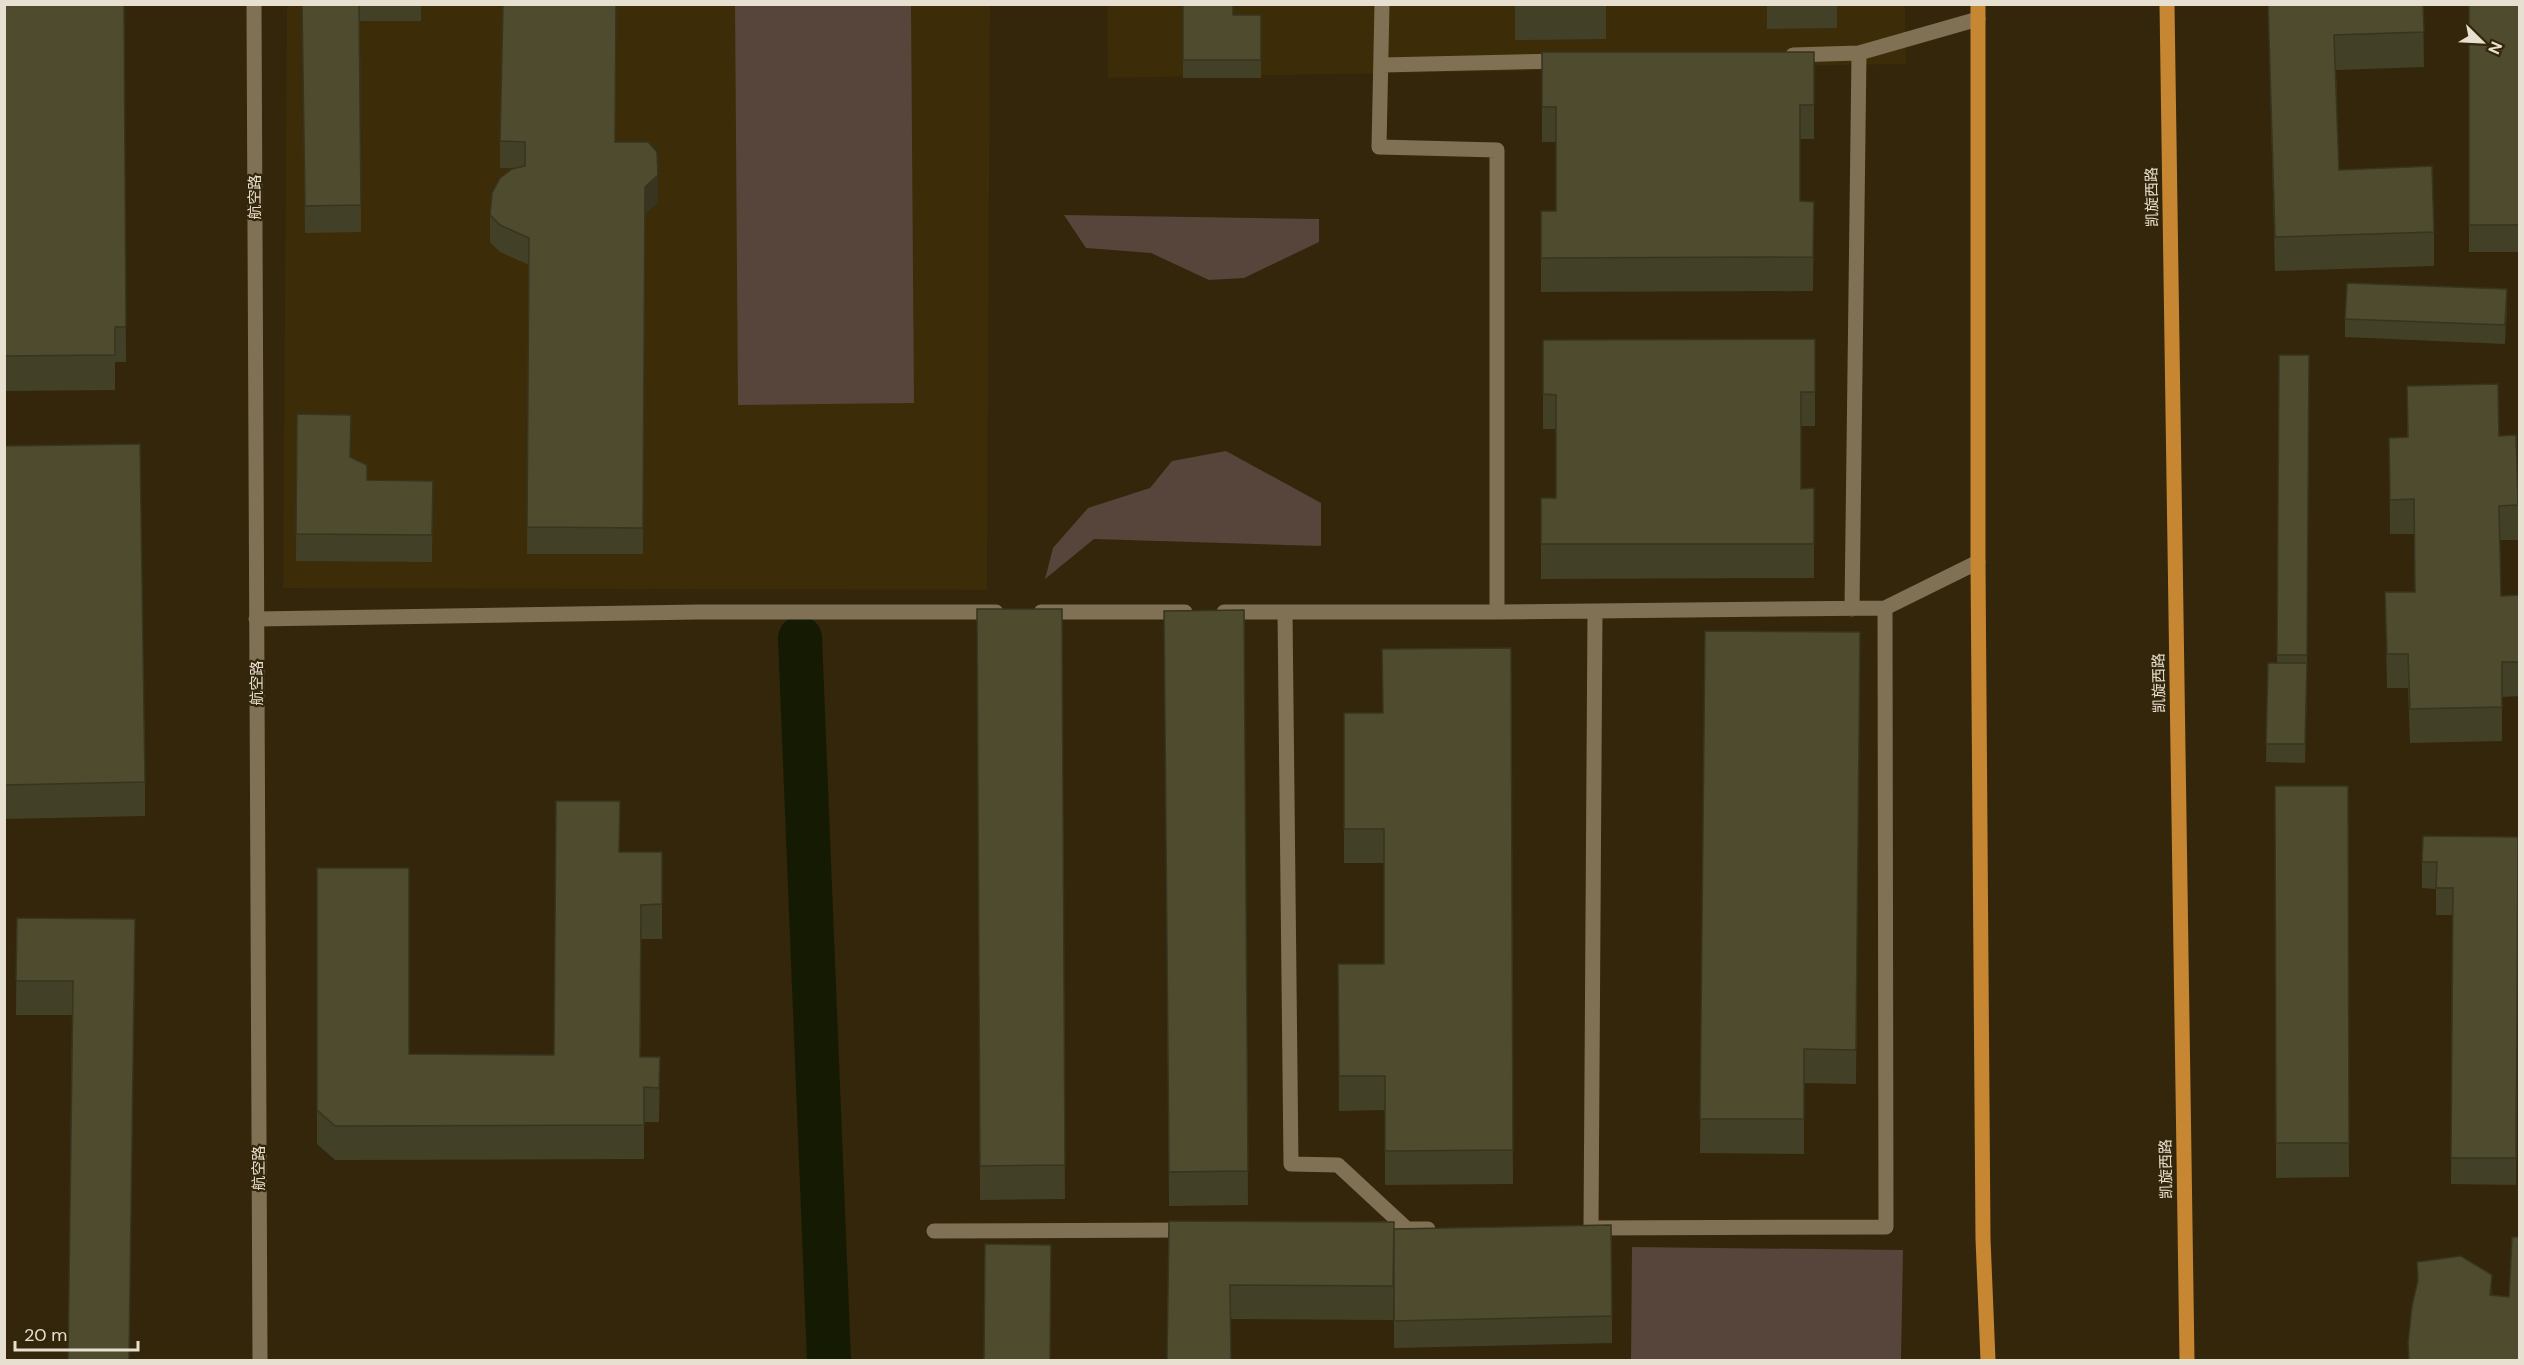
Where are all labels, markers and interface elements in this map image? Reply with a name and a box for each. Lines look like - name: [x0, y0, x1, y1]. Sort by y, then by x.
- north arrow: [2452, 12, 2512, 72]
- text: N: [2483, 38, 2507, 57]
- street label: 凯旋西路: [2141, 167, 2163, 227]
- street label: 航空路: [245, 174, 265, 220]
- street label: 凯旋西路: [2148, 653, 2170, 713]
- street label: 航空路: [247, 660, 267, 706]
- street label: 凯旋西路: [2155, 1139, 2177, 1199]
- street label: 航空路: [249, 1145, 269, 1191]
- scale bar: [15, 1314, 138, 1352]
- text: 20 m: [24, 1323, 67, 1347]

